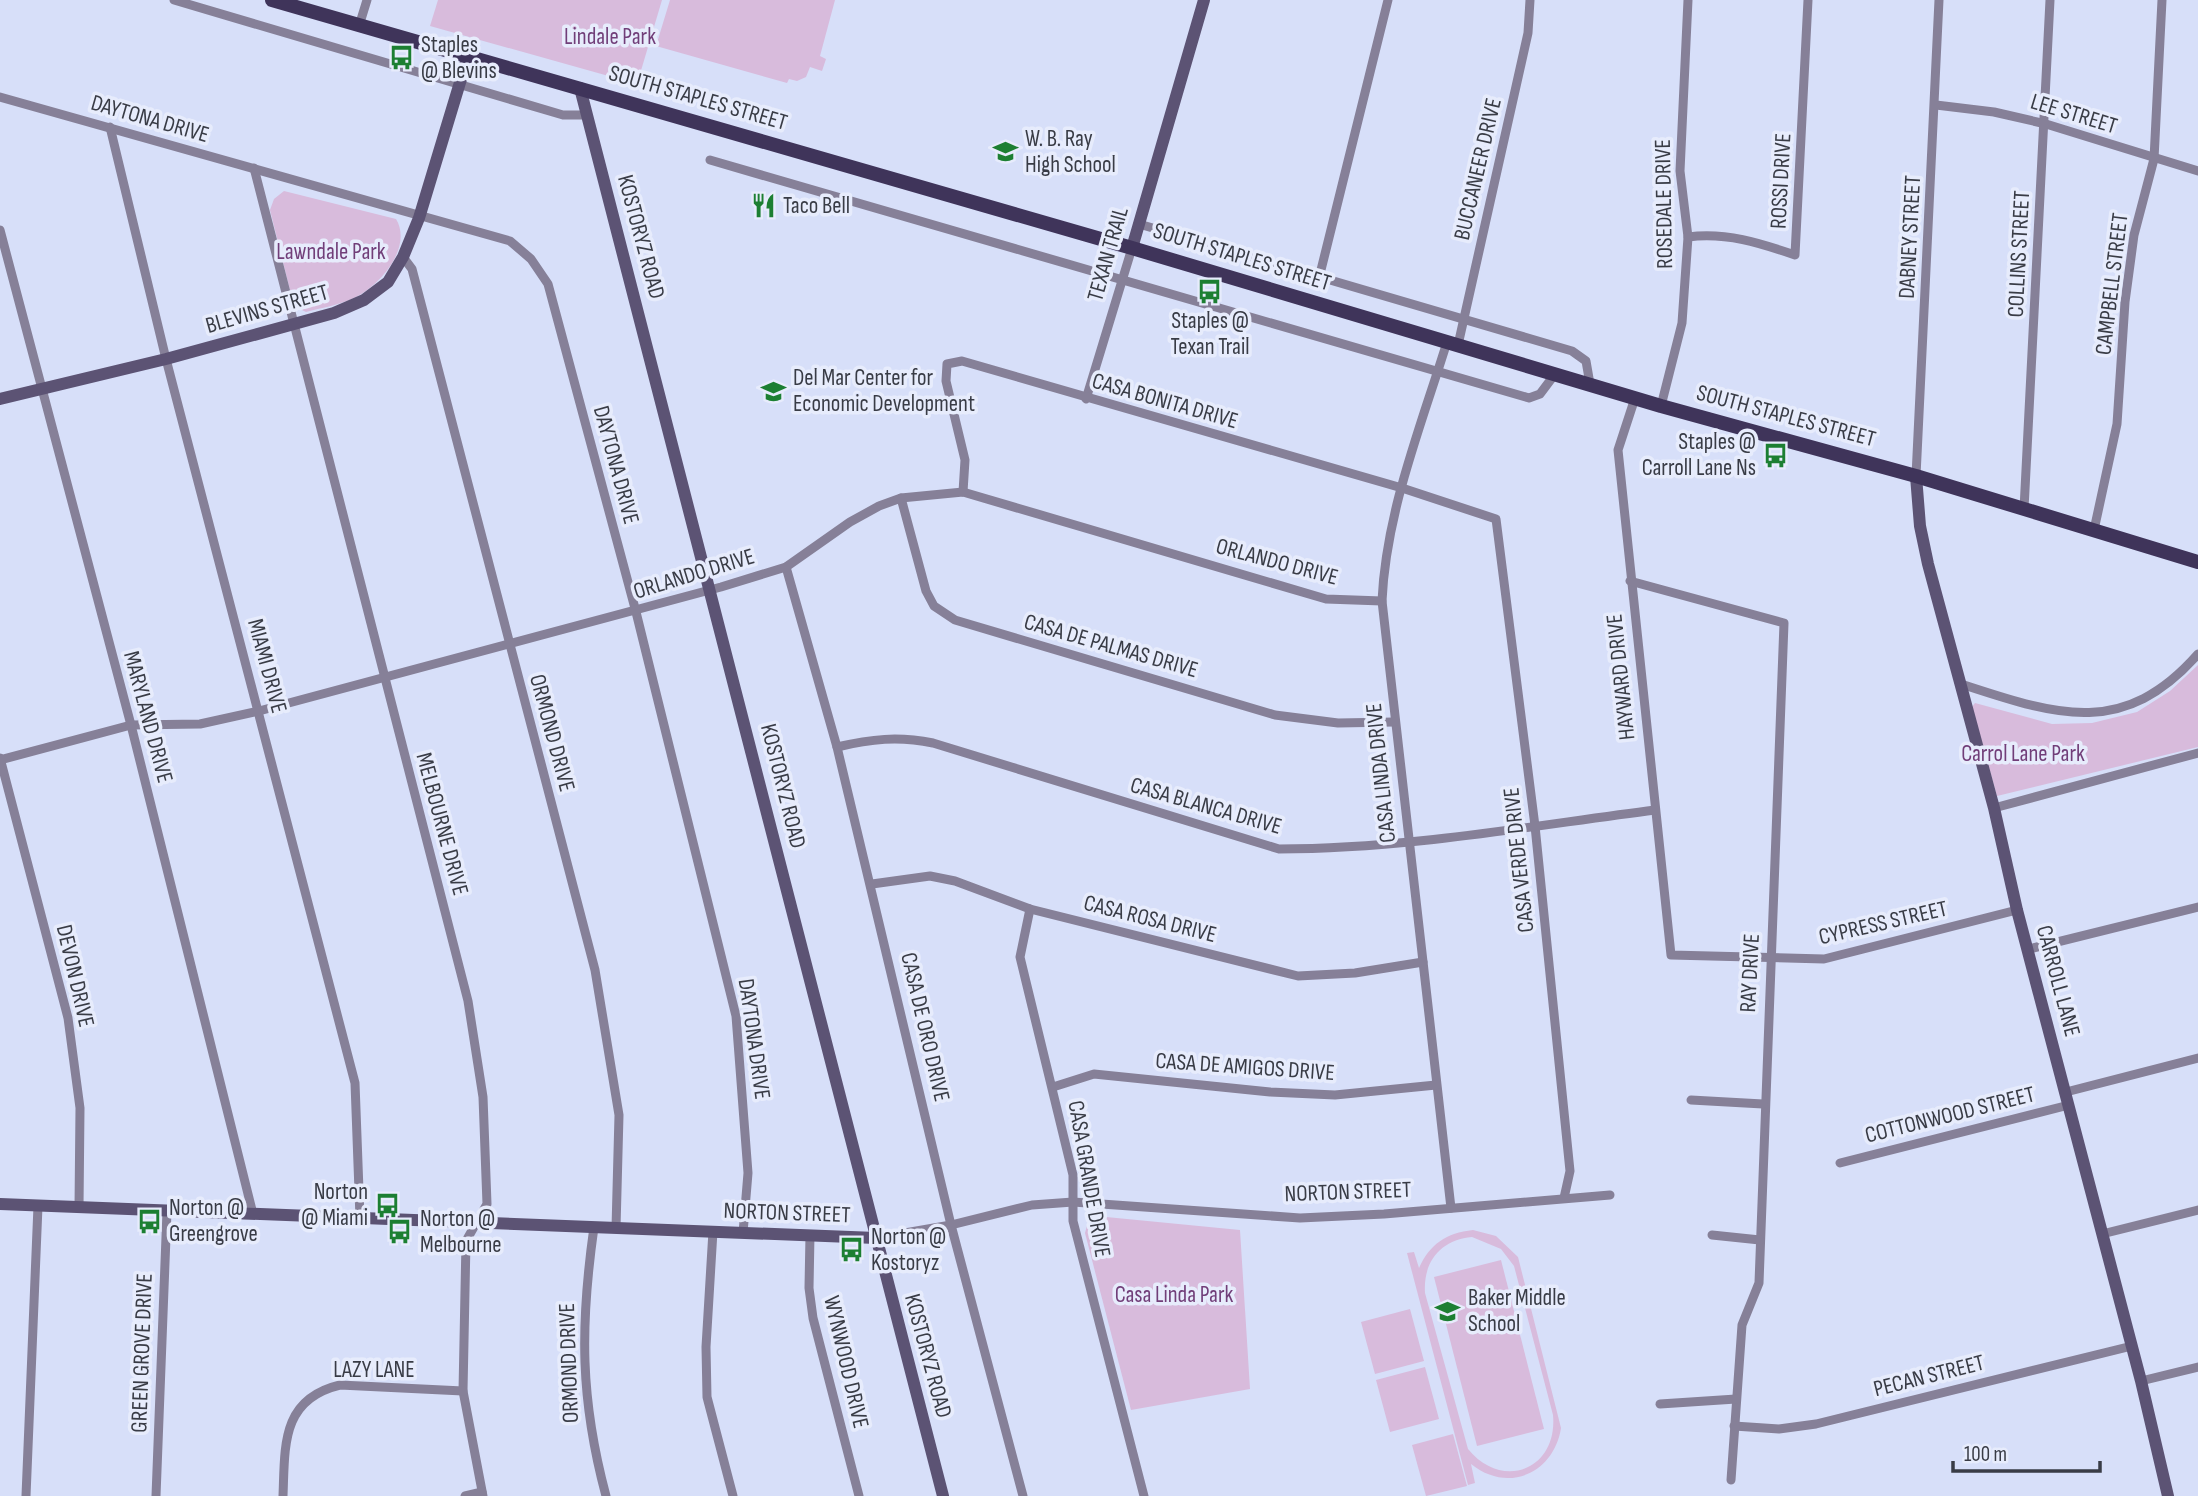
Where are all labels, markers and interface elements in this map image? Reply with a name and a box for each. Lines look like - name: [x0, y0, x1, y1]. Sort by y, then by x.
- park label: Lindale Park: [564, 23, 656, 51]
- place label: Staples @ Blevins: [421, 31, 497, 85]
- bus stop icon: Staples @ Blevins: [387, 44, 415, 72]
- street label: SOUTH STAPLES STREET: [606, 59, 790, 137]
- street label: LEE STREET: [2027, 88, 2121, 140]
- street label: DAYTONA DRIVE: [88, 89, 212, 149]
- street label: BUCCANEER DRIVE: [1448, 95, 1508, 243]
- place label: W. B. Ray High School: [1025, 125, 1116, 179]
- street label: ROSSI DRIVE: [1765, 132, 1797, 230]
- school or university icon: W. B. Ray High School: [991, 138, 1019, 166]
- street label: ROSEDALE DRIVE: [1649, 139, 1679, 269]
- street label: KOSTORYZ ROAD: [611, 172, 671, 302]
- street label: DABNEY STREET: [1893, 175, 1927, 299]
- street label: COLLINS STREET: [2002, 190, 2036, 318]
- restaurant icon: Taco Bell: [749, 192, 777, 220]
- place label: Taco Bell: [783, 192, 850, 220]
- street label: TEXAN TRAIL: [1081, 203, 1135, 304]
- street label: CAMPBELL STREET: [2089, 211, 2135, 357]
- street label: SOUTH STAPLES STREET: [1150, 217, 1334, 297]
- park label: Lawndale Park: [276, 238, 386, 266]
- bus stop icon: Staples @ Texan Trail: [1196, 277, 1224, 305]
- street label: BLEVINS STREET: [202, 278, 332, 340]
- place label: Staples @ Texan Trail: [1171, 307, 1249, 361]
- place label: Del Mar Center for Economic Development: [793, 364, 975, 418]
- street label: CASA BONITA DRIVE: [1089, 367, 1241, 435]
- school or university icon: Del Mar Center for Economic Development: [759, 377, 787, 405]
- street label: SOUTH STAPLES STREET: [1693, 379, 1879, 453]
- street label: DAYTONA DRIVE: [587, 403, 645, 527]
- place label: Staples @ Carroll Lane Ns: [1642, 428, 1756, 482]
- bus stop icon: Staples @ Carroll Lane Ns: [1762, 441, 1790, 469]
- street label: ORLANDO DRIVE: [1213, 532, 1341, 592]
- street label: ORLANDO DRIVE: [630, 542, 758, 606]
- street label: CASA DE PALMAS DRIVE: [1021, 608, 1201, 684]
- street label: HAYWARD DRIVE: [1600, 613, 1642, 741]
- street label: MIAMI DRIVE: [241, 616, 293, 716]
- street label: MARYLAND DRIVE: [117, 648, 179, 786]
- street label: ORMOND DRIVE: [523, 671, 581, 795]
- street label: CASA LINDA DRIVE: [1360, 702, 1402, 844]
- street label: KOSTORYZ ROAD: [754, 721, 812, 851]
- park label: Carrol Lane Park: [1961, 740, 2085, 768]
- street label: MELBOURNE DRIVE: [410, 750, 474, 898]
- street label: CASA BLANCA DRIVE: [1127, 771, 1285, 841]
- street label: CASA VERDE DRIVE: [1497, 786, 1541, 934]
- street label: CASA ROSA DRIVE: [1081, 889, 1219, 949]
- street label: CYPRESS STREET: [1816, 895, 1950, 951]
- street label: DEVON DRIVE: [50, 922, 100, 1030]
- street label: CARROLL LANE: [2030, 922, 2086, 1040]
- street label: RAY DRIVE: [1734, 933, 1766, 1013]
- street label: CASA DE ORO DRIVE: [894, 950, 956, 1104]
- street label: DAYTONA DRIVE: [732, 977, 776, 1101]
- street label: CASA DE AMIGOS DRIVE: [1154, 1047, 1336, 1087]
- street label: COTTONWOOD STREET: [1862, 1080, 2038, 1150]
- street label: CASA GRANDE DRIVE: [1061, 1098, 1117, 1260]
- street label: NORTON STREET: [1284, 1176, 1412, 1208]
- place label: Norton @ Miami: [301, 1178, 368, 1232]
- bus stop icon: Norton @ Miami: [374, 1191, 402, 1219]
- place label: Norton @ Greengrove: [169, 1194, 258, 1248]
- street label: NORTON STREET: [723, 1197, 851, 1229]
- place label: Norton @ Melbourne: [420, 1205, 502, 1259]
- bus stop icon: Norton @ Greengrove: [135, 1207, 163, 1235]
- bus stop icon: Norton @ Melbourne: [386, 1218, 414, 1246]
- place label: Norton @ Kostoryz: [871, 1223, 946, 1277]
- bus stop icon: Norton @ Kostoryz: [837, 1236, 865, 1264]
- street label: GREEN GROVE DRIVE: [125, 1273, 159, 1433]
- park label: Casa Linda Park: [1115, 1281, 1234, 1309]
- place label: Baker Middle School: [1468, 1284, 1566, 1338]
- street label: KOSTORYZ ROAD: [898, 1291, 958, 1421]
- street label: WYNWOOD DRIVE: [817, 1293, 875, 1431]
- school or university icon: Baker Middle School: [1434, 1297, 1462, 1325]
- street label: ORMOND DRIVE: [553, 1303, 585, 1423]
- street label: PECAN STREET: [1871, 1349, 1987, 1403]
- street label: LAZY LANE: [333, 1356, 415, 1384]
- scale bar: [1953, 1430, 2100, 1474]
- text: 100 m: [1964, 1442, 2007, 1467]

